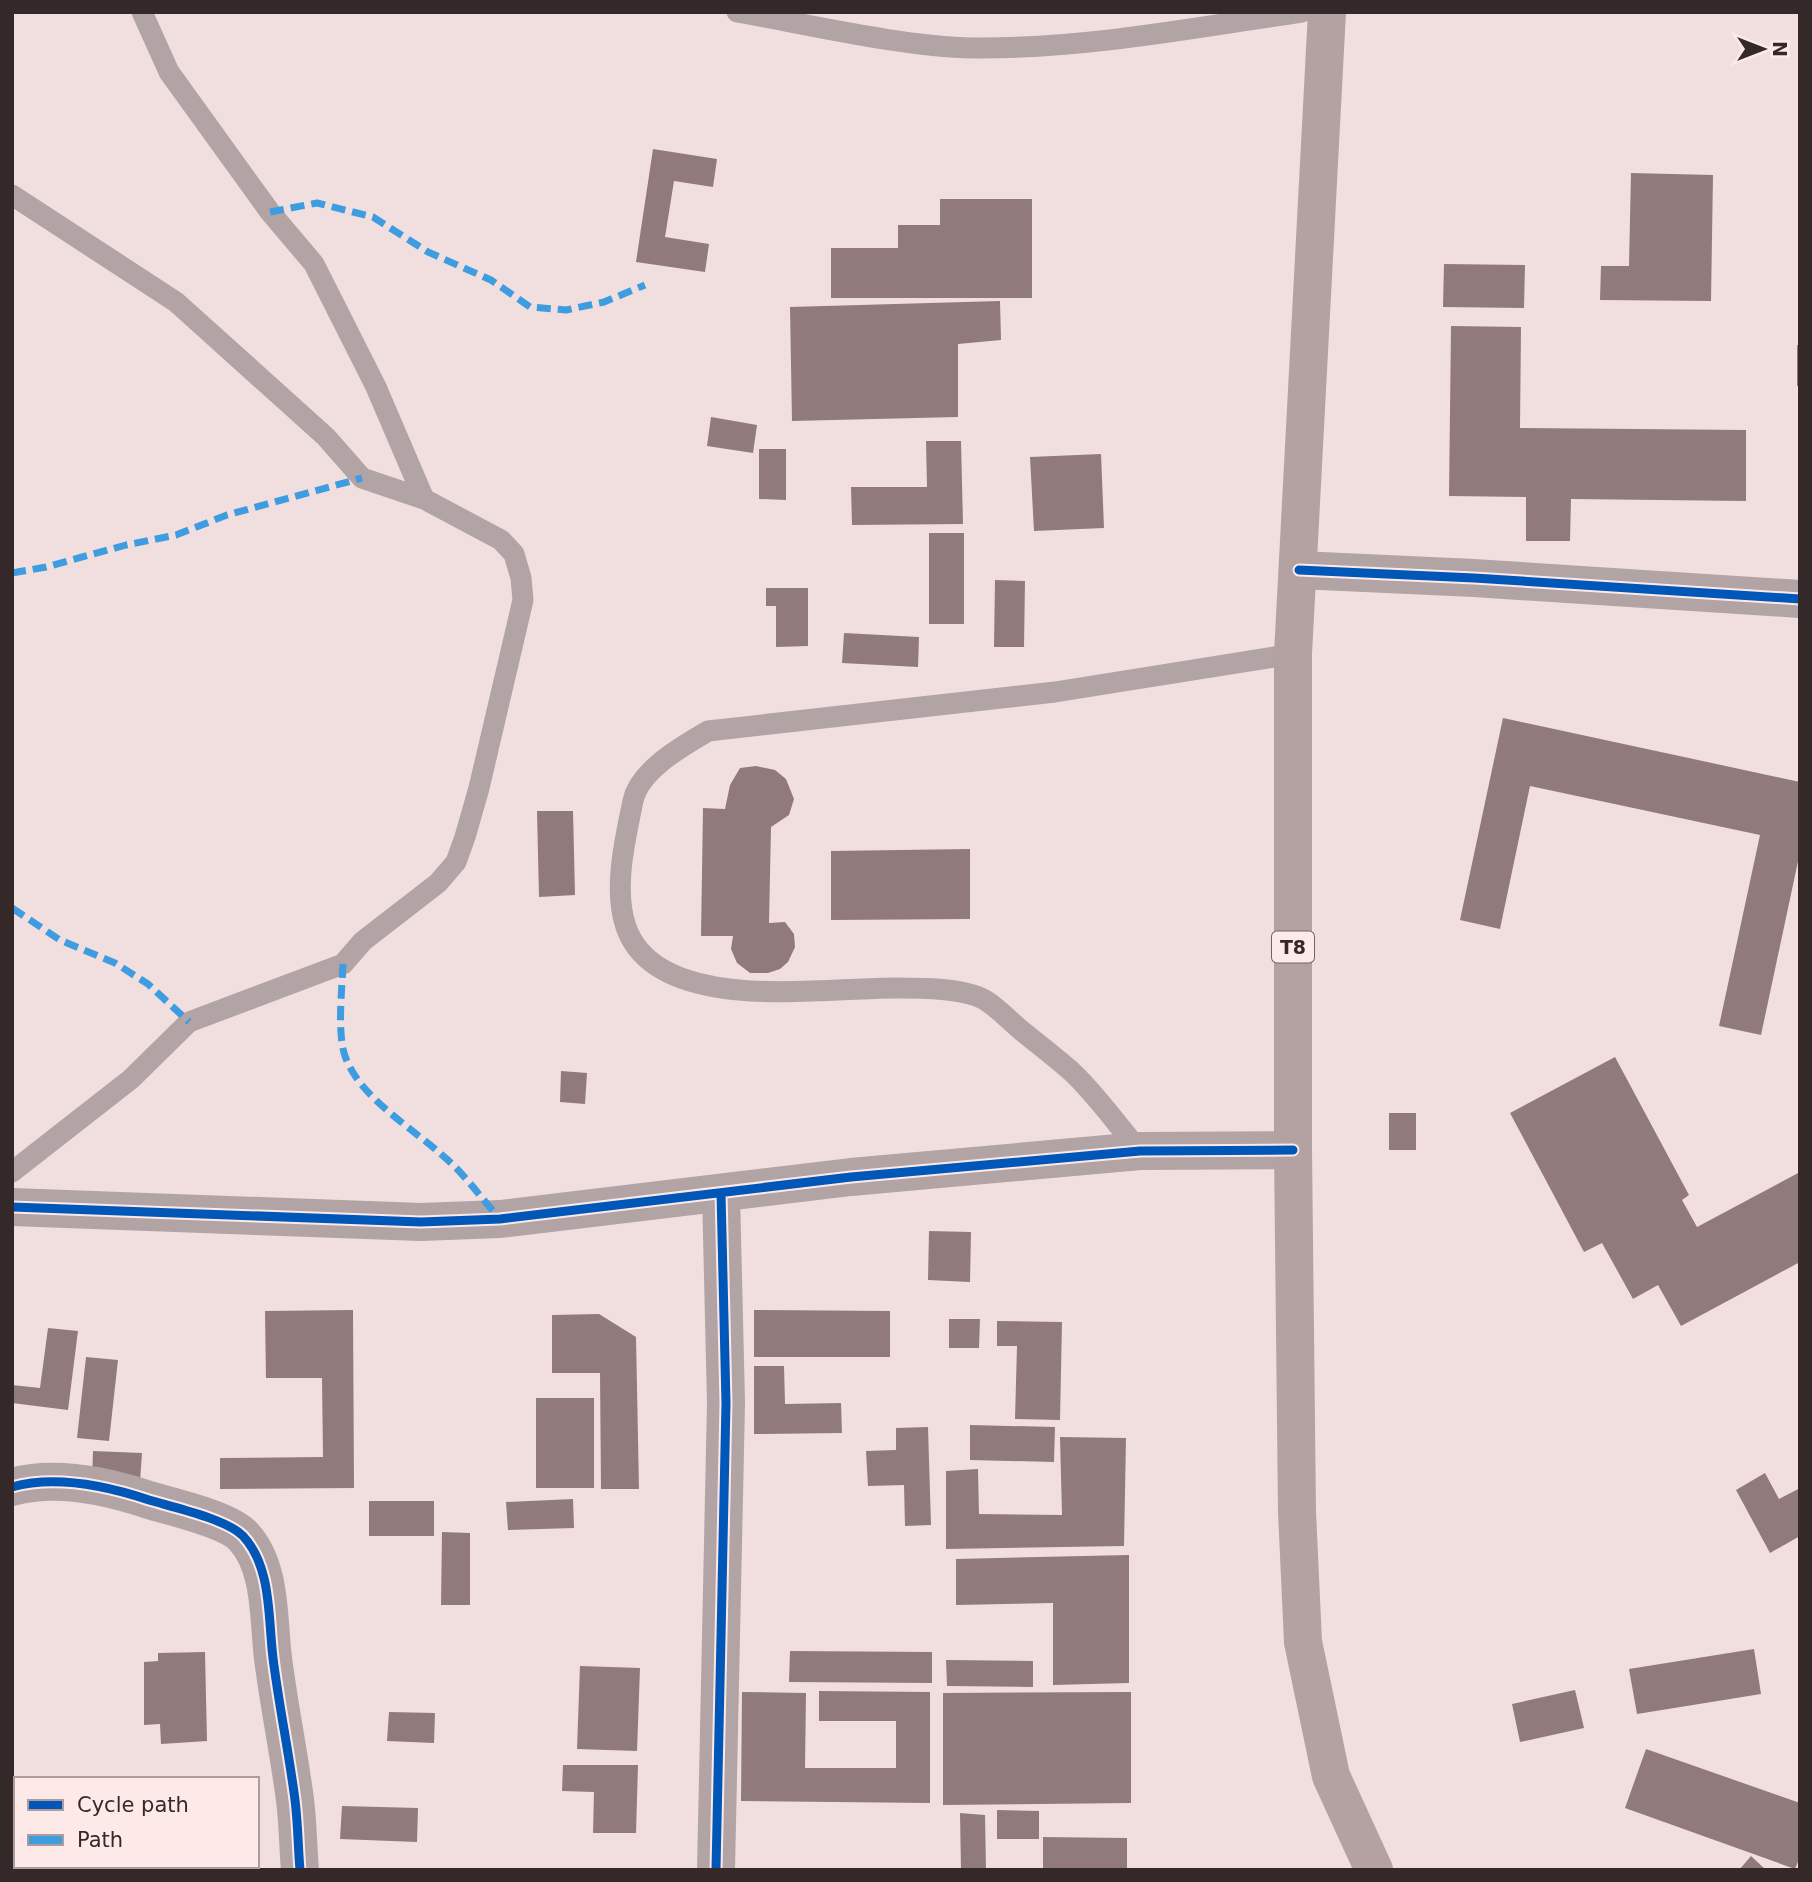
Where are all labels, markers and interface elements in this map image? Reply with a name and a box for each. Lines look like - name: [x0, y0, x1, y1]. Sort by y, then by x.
- north arrow: [1728, 14, 1798, 84]
- text: N: [1769, 41, 1791, 57]
- road number: T8: [1272, 931, 1314, 962]
- legend: [14, 1777, 259, 1868]
- text: Cycle path: [77, 1793, 189, 1817]
- text: Path: [77, 1828, 123, 1852]

